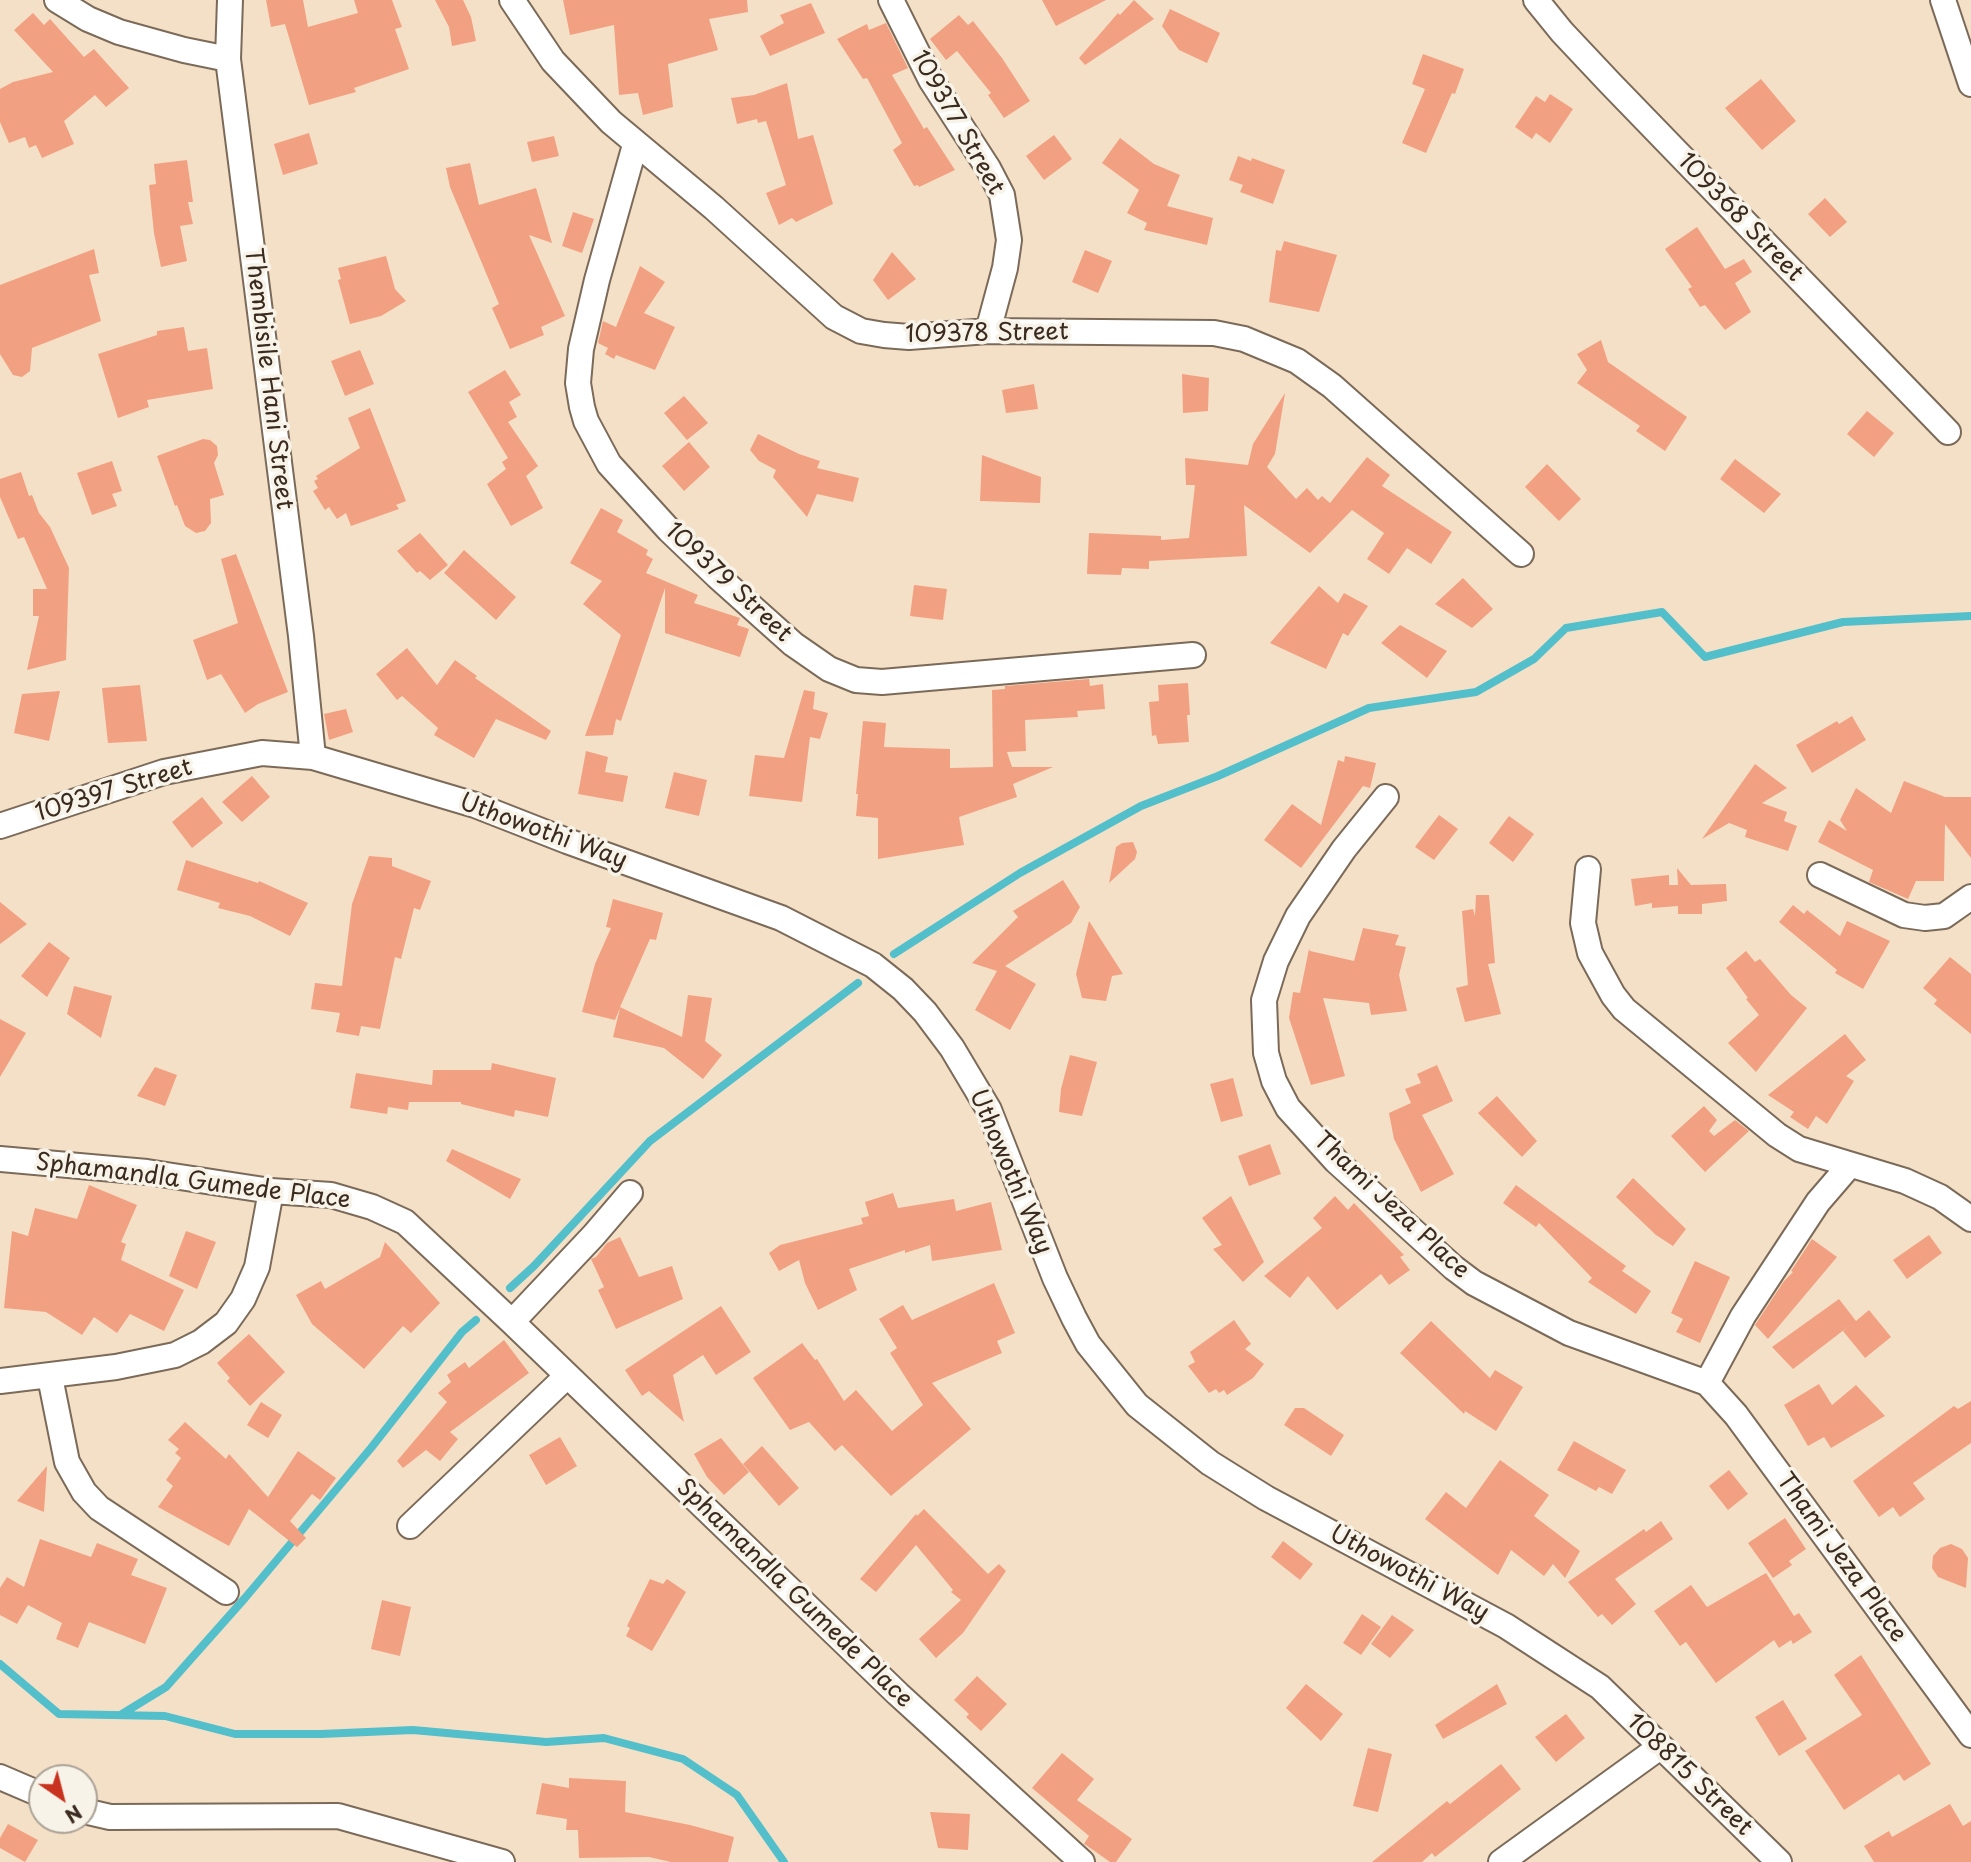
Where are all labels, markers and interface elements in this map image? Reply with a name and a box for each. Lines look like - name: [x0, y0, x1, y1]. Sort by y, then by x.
- street label: 109377 Street: [904, 46, 1010, 200]
- street label: 109368 Street: [1671, 148, 1809, 288]
- street label: Thembisile Hani Street: [238, 247, 298, 511]
- street label: 109378 Street: [905, 318, 1069, 350]
- street label: 109379 Street: [659, 517, 797, 649]
- street label: 109397 Street: [32, 753, 196, 829]
- street label: Uthowothi Way: [455, 788, 631, 876]
- street label: Uthowothi Way: [962, 1085, 1058, 1259]
- street label: Thami Jeza Place: [1307, 1127, 1475, 1285]
- street label: Sphamandla Gumede Place: [34, 1148, 352, 1216]
- street label: Thami Jeza Place: [1770, 1468, 1912, 1648]
- street label: Sphamandla Gumede Place: [670, 1474, 918, 1714]
- street label: Uthowothi Way: [1324, 1520, 1494, 1628]
- street label: 108815 Street: [1620, 1708, 1758, 1842]
- north arrow: [28, 1764, 98, 1834]
- text: N: [60, 1799, 88, 1830]

